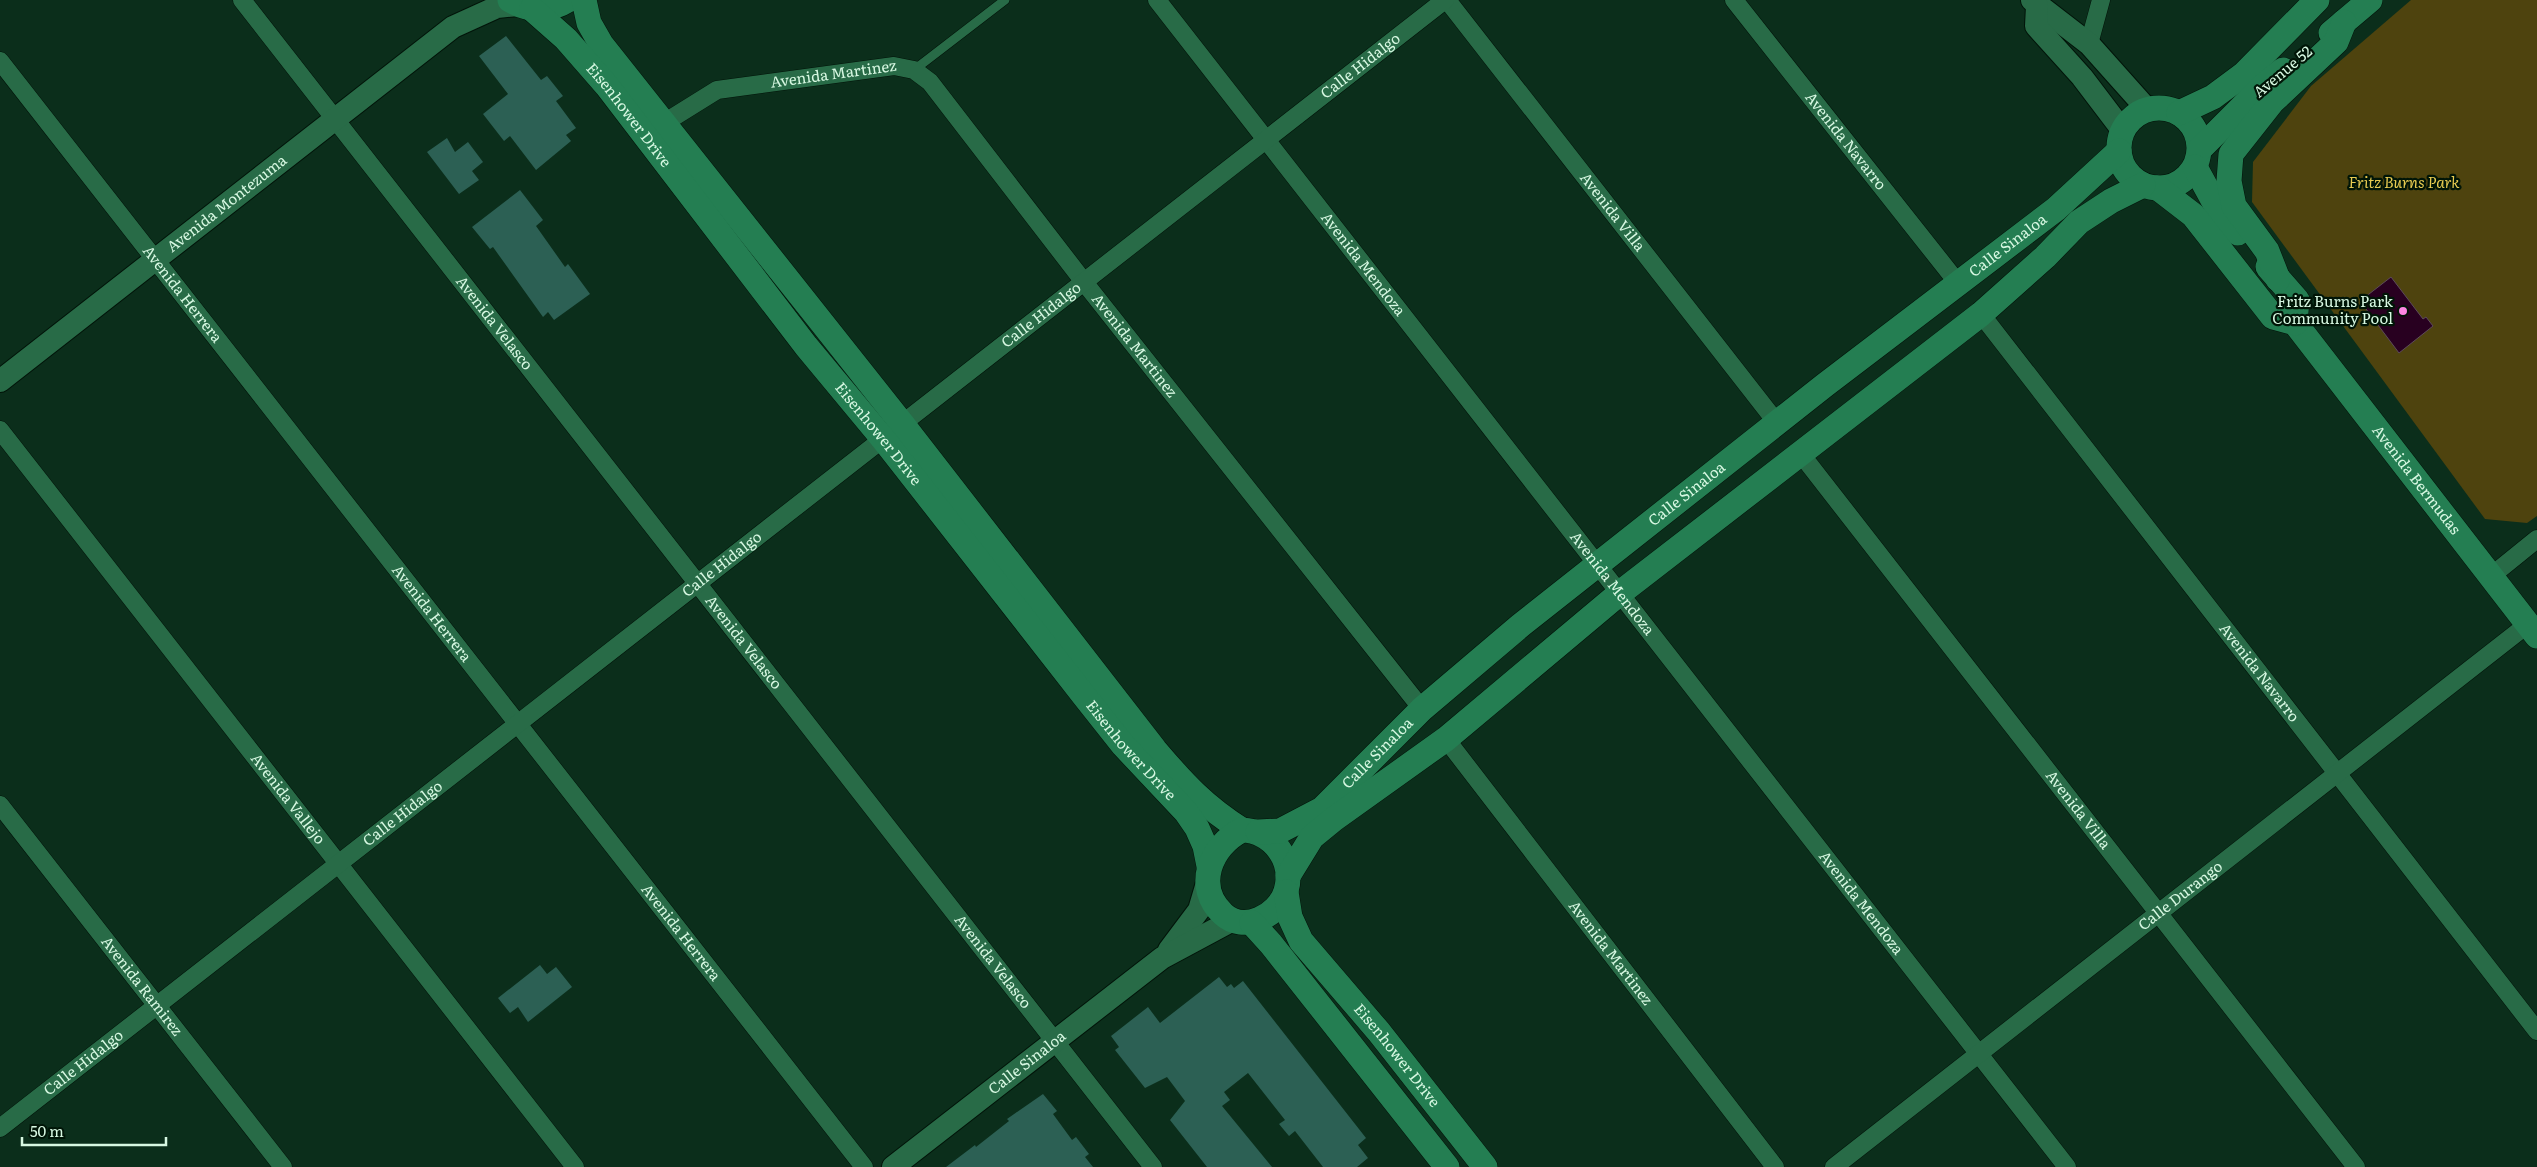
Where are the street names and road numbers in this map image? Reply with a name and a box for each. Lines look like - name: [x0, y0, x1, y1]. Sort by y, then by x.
- street label: Calle Hidalgo: [1315, 26, 1405, 103]
- street label: Avenue 52: [2248, 39, 2317, 102]
- street label: Avenida Martinez: [769, 53, 898, 93]
- street label: Eisenhower Drive: [581, 57, 678, 172]
- street label: Avenida Navarro: [1801, 86, 1893, 195]
- street label: Avenida Montezuma: [161, 148, 292, 257]
- street label: Avenida Villa: [1575, 167, 1653, 256]
- street label: Avenida Mendoza: [1316, 206, 1413, 321]
- street label: Calle Sinaloa: [1963, 207, 2052, 282]
- street label: Avenida Herrera: [138, 240, 229, 348]
- street label: Avenida Velasco: [451, 270, 540, 375]
- street label: Calle Hidalgo: [995, 275, 1085, 353]
- street label: Avenida Martinez: [1087, 288, 1184, 402]
- street label: Eisenhower Drive: [830, 376, 928, 490]
- street label: Avenida Bermudas: [2368, 419, 2468, 539]
- street label: Calle Sinaloa: [1642, 454, 1730, 531]
- street label: Calle Hidalgo: [676, 524, 766, 602]
- street label: Avenida Mendoza: [1565, 526, 1662, 640]
- street label: Avenida Herrera: [387, 559, 479, 667]
- street label: Avenida Velasco: [700, 589, 789, 694]
- street label: Avenida Navarro: [2215, 617, 2306, 726]
- street label: Eisenhower Drive: [1081, 694, 1183, 805]
- street label: Calle Sinaloa: [1335, 711, 1418, 793]
- street label: Avenida Vallejo: [246, 747, 332, 849]
- street label: Avenida Villa: [2041, 764, 2118, 854]
- street label: Calle Hidalgo: [357, 774, 447, 851]
- street label: Avenida Mendoza: [1814, 845, 1911, 960]
- street label: Calle Durango: [2132, 854, 2227, 935]
- street label: Avenida Herrera: [637, 878, 728, 986]
- street label: Avenida Martinez: [1564, 895, 1659, 1009]
- street label: Avenida Velasco: [950, 909, 1038, 1013]
- street label: Avenida Ramirez: [96, 930, 189, 1040]
- street label: Eisenhower Drive: [1349, 998, 1447, 1112]
- street label: Calle Hidalgo: [38, 1023, 128, 1100]
- street label: Calle Sinaloa: [983, 1023, 1071, 1099]

